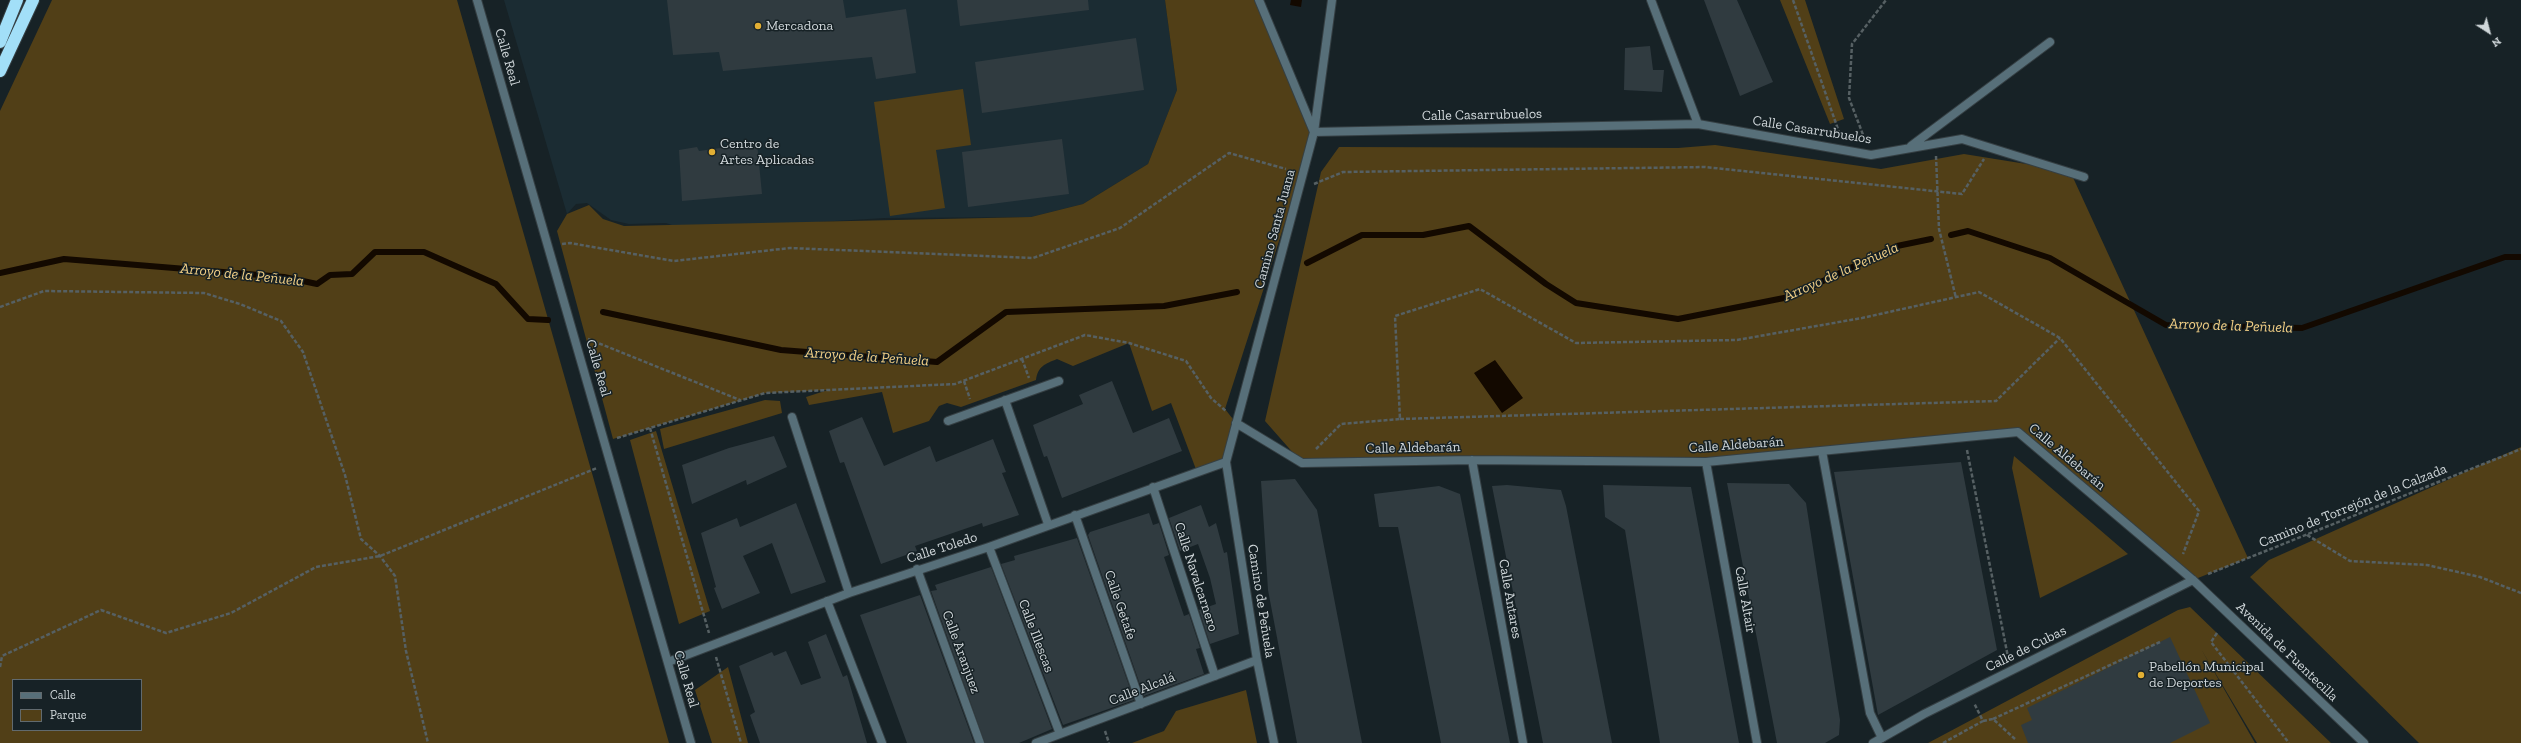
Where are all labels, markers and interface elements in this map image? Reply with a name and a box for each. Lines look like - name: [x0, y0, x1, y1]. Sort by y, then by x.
- north arrow: [2469, 12, 2509, 52]
- place label: Mercadona: [766, 18, 833, 34]
- marker: Mercadona: [753, 21, 763, 31]
- street label: Calle Real: [491, 27, 523, 87]
- text: N: [2489, 34, 2504, 50]
- street label: Calle Casarrubuelos: [1422, 106, 1542, 124]
- street label: Calle Casarrubuelos: [1751, 112, 1873, 148]
- place label: Centro de Artes Aplicadas: [720, 136, 814, 168]
- marker: Centro de Artes Aplicadas: [707, 147, 717, 157]
- street label: Camino Santa Juana: [1251, 167, 1299, 291]
- water label: Arroyo de la Peñuela: [1781, 239, 1901, 305]
- water label: Arroyo de la Peñuela: [179, 260, 305, 290]
- water label: Arroyo de la Peñuela: [2169, 315, 2293, 337]
- street label: Calle Real: [582, 338, 614, 398]
- water label: Arroyo de la Peñuela: [804, 344, 930, 370]
- street label: Calle Aldebarán: [2025, 420, 2109, 494]
- street label: Calle Aldebarán: [1688, 433, 1784, 457]
- street label: Calle Aldebarán: [1365, 439, 1461, 457]
- street label: Camino de Torrejón de la Calzada: [2257, 461, 2449, 551]
- street label: Calle Navalcarnero: [1170, 520, 1222, 634]
- street label: Calle Toledo: [905, 529, 979, 567]
- street label: Camino de Peñuela: [1244, 543, 1278, 659]
- street label: Calle Antares: [1495, 558, 1525, 640]
- street label: Calle Altair: [1731, 565, 1759, 635]
- street label: Calle Getafe: [1100, 568, 1140, 642]
- street label: Calle Illescas: [1014, 597, 1058, 675]
- street label: Avenida de Fuentecilla: [2232, 599, 2342, 705]
- street label: Calle Aranjuez: [938, 608, 984, 696]
- street label: Calle de Cubas: [1983, 622, 2069, 676]
- street label: Calle Real: [670, 649, 702, 709]
- place label: Pabellón Municipal de Deportes: [2149, 659, 2264, 692]
- street label: Calle Alcalá: [1107, 669, 1177, 709]
- marker: Pabellón Municipal de Deportes: [2136, 670, 2146, 680]
- legend: [12, 679, 142, 731]
- text: Calle: [50, 688, 76, 702]
- text: Parque: [50, 708, 86, 722]

